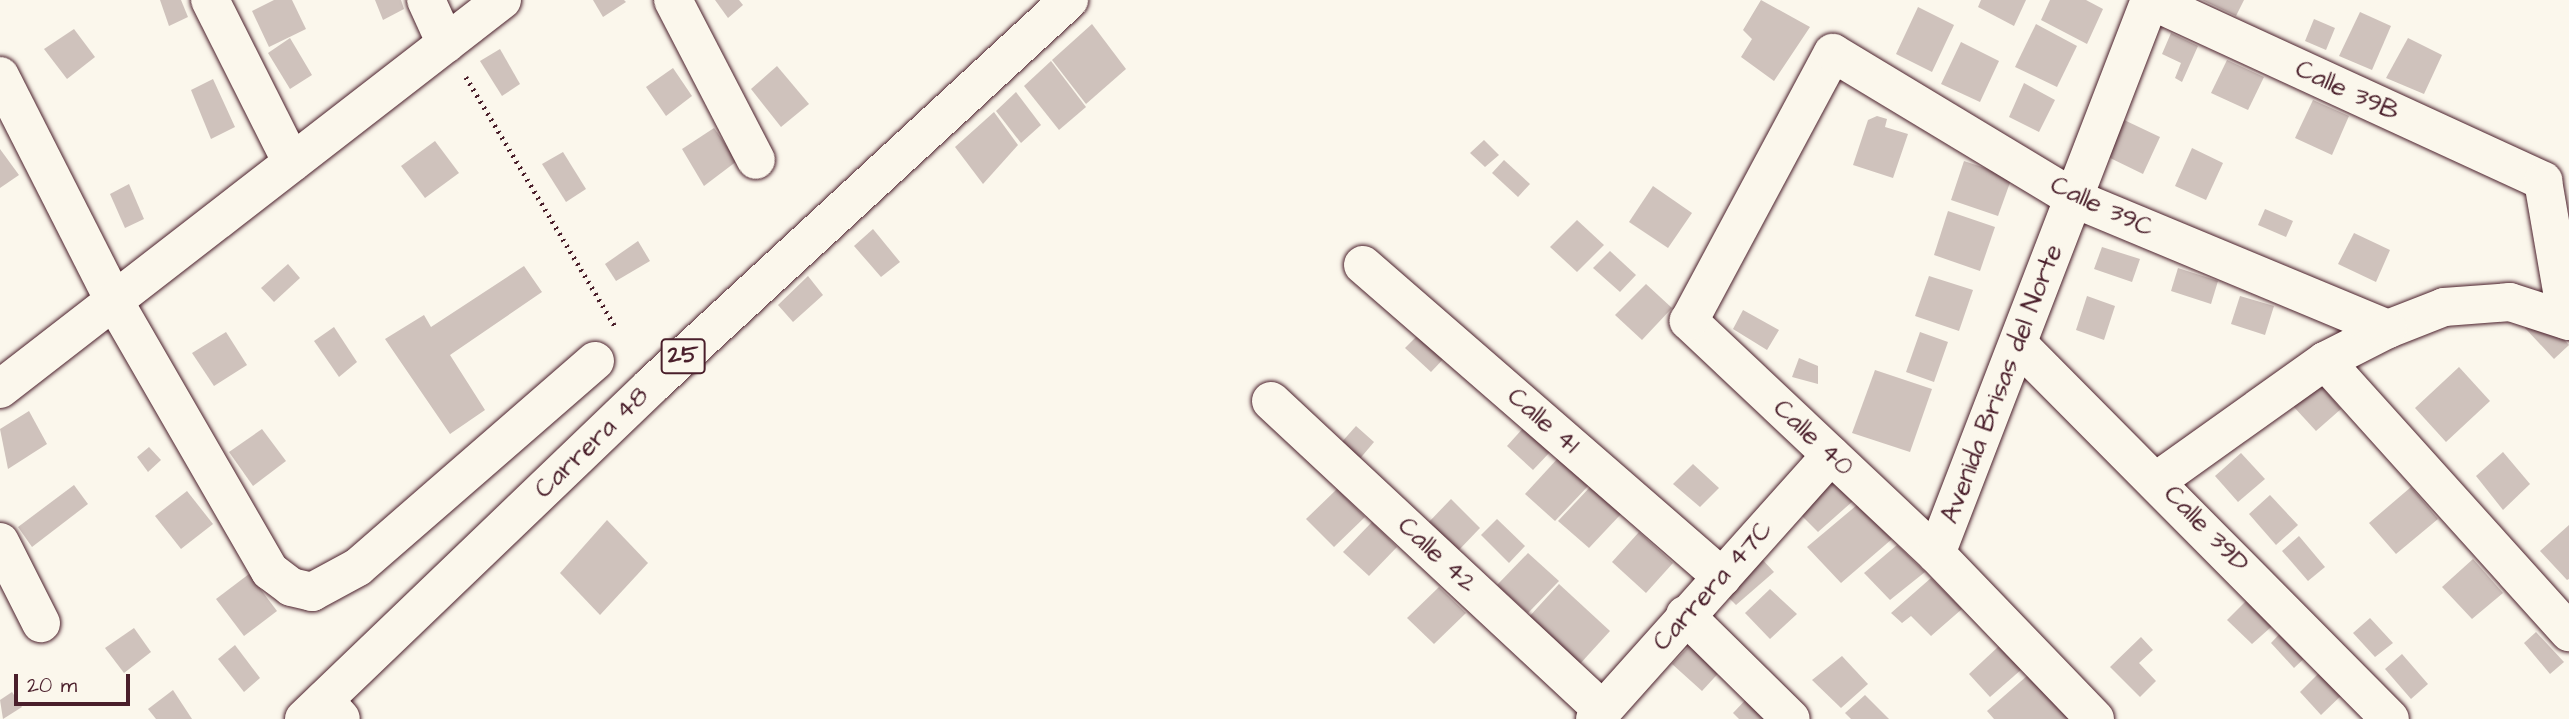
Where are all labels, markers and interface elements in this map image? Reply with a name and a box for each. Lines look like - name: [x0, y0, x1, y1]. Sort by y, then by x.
- street label: Calle 39B: [2290, 53, 2404, 129]
- street label: Calle 39C: [2045, 169, 2159, 245]
- street label: Avenida Brisas del Norte: [1934, 240, 2070, 528]
- road number: 25: [660, 335, 706, 376]
- street label: Carrera 48: [528, 381, 656, 505]
- street label: Calle 41: [1501, 381, 1585, 461]
- street label: Calle 40: [1766, 393, 1860, 483]
- street label: Calle 39D: [2157, 479, 2255, 579]
- street label: Calle 42: [1391, 511, 1483, 599]
- street label: Carrera 47C: [1646, 514, 1780, 658]
- scale bar: [18, 660, 133, 704]
- text: 20 m: [27, 671, 77, 700]

